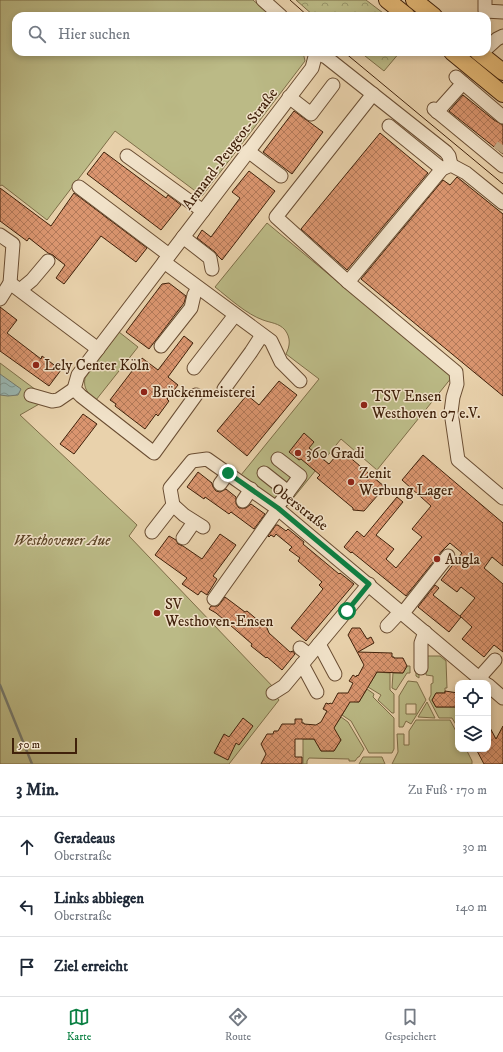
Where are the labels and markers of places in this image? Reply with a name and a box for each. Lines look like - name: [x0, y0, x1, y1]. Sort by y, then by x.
- place label: Lely Center Köln: [44, 356, 150, 375]
- marker: Lely Center Köln: [31, 360, 41, 370]
- place label: Brückenmeisterei: [152, 383, 255, 402]
- marker: Brückenmeisterei: [139, 387, 149, 397]
- place label: TSV Ensen Westhoven 07 e.V.: [371, 387, 480, 423]
- marker: TSV Ensen Westhoven 07 e.V.: [359, 400, 369, 410]
- place label: 360 Gradi: [306, 444, 365, 463]
- marker: 360 Gradi: [293, 448, 303, 458]
- place label: Zenit Werbung Lager: [358, 464, 453, 500]
- marker: Zenit Werbung Lager: [346, 477, 356, 487]
- place label: Augla: [445, 550, 481, 569]
- marker: Augla: [432, 554, 442, 564]
- place label: SV Westhoven-Ensen: [164, 595, 274, 631]
- marker: SV Westhoven-Ensen: [152, 608, 162, 618]

